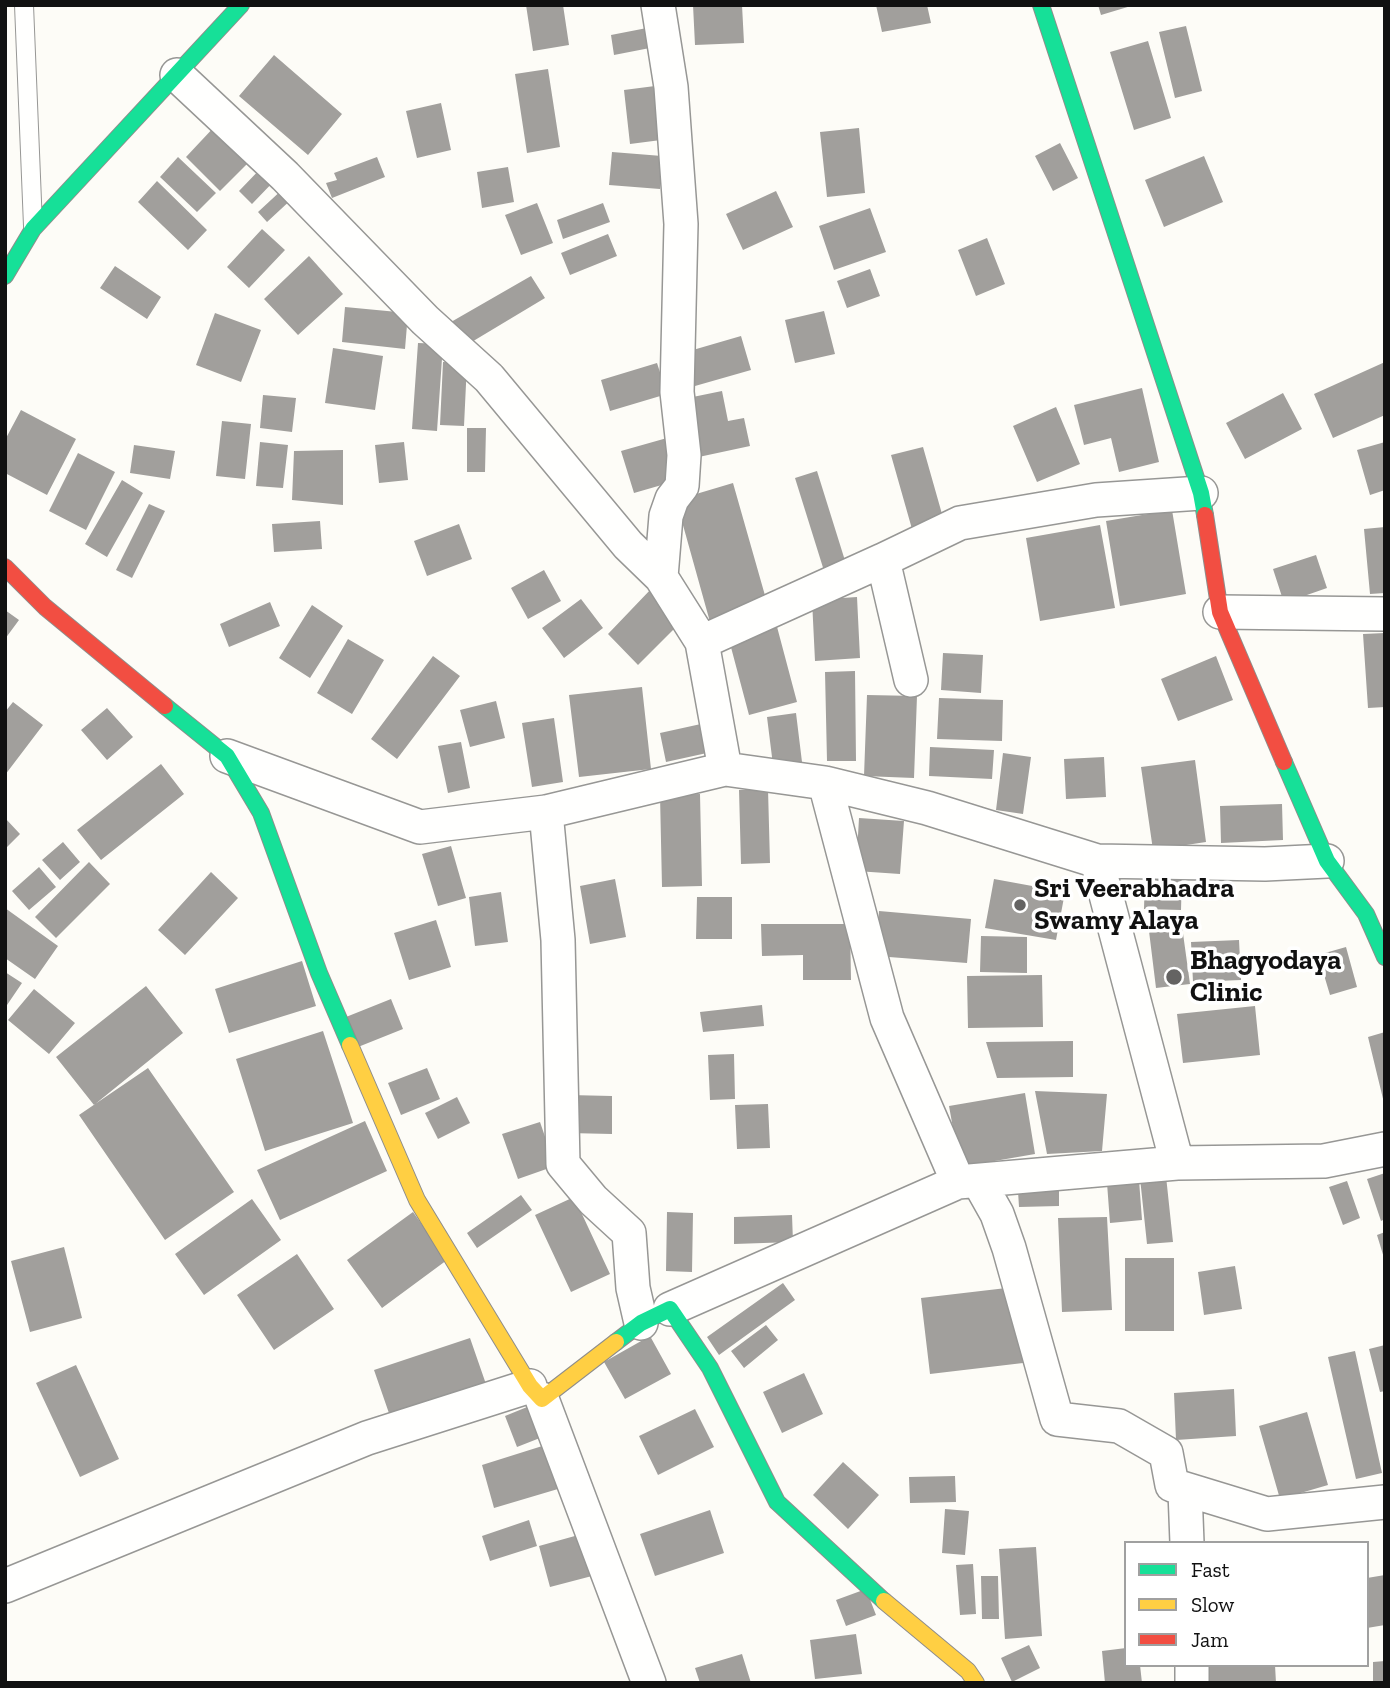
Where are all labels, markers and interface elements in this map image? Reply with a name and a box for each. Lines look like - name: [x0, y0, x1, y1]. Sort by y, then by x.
- place label: Sri Veerabhadra Swamy Alaya: [1034, 872, 1235, 938]
- marker: Sri Veerabhadra Swamy Alaya: [1012, 897, 1028, 913]
- place label: Bhagyodaya Clinic: [1190, 944, 1341, 1010]
- marker: Bhagyodaya Clinic: [1164, 967, 1184, 987]
- legend: [1124, 1541, 1369, 1667]
- text: Fast: [1191, 1557, 1230, 1582]
- text: Slow: [1191, 1592, 1234, 1617]
- text: Jam: [1191, 1627, 1228, 1652]

